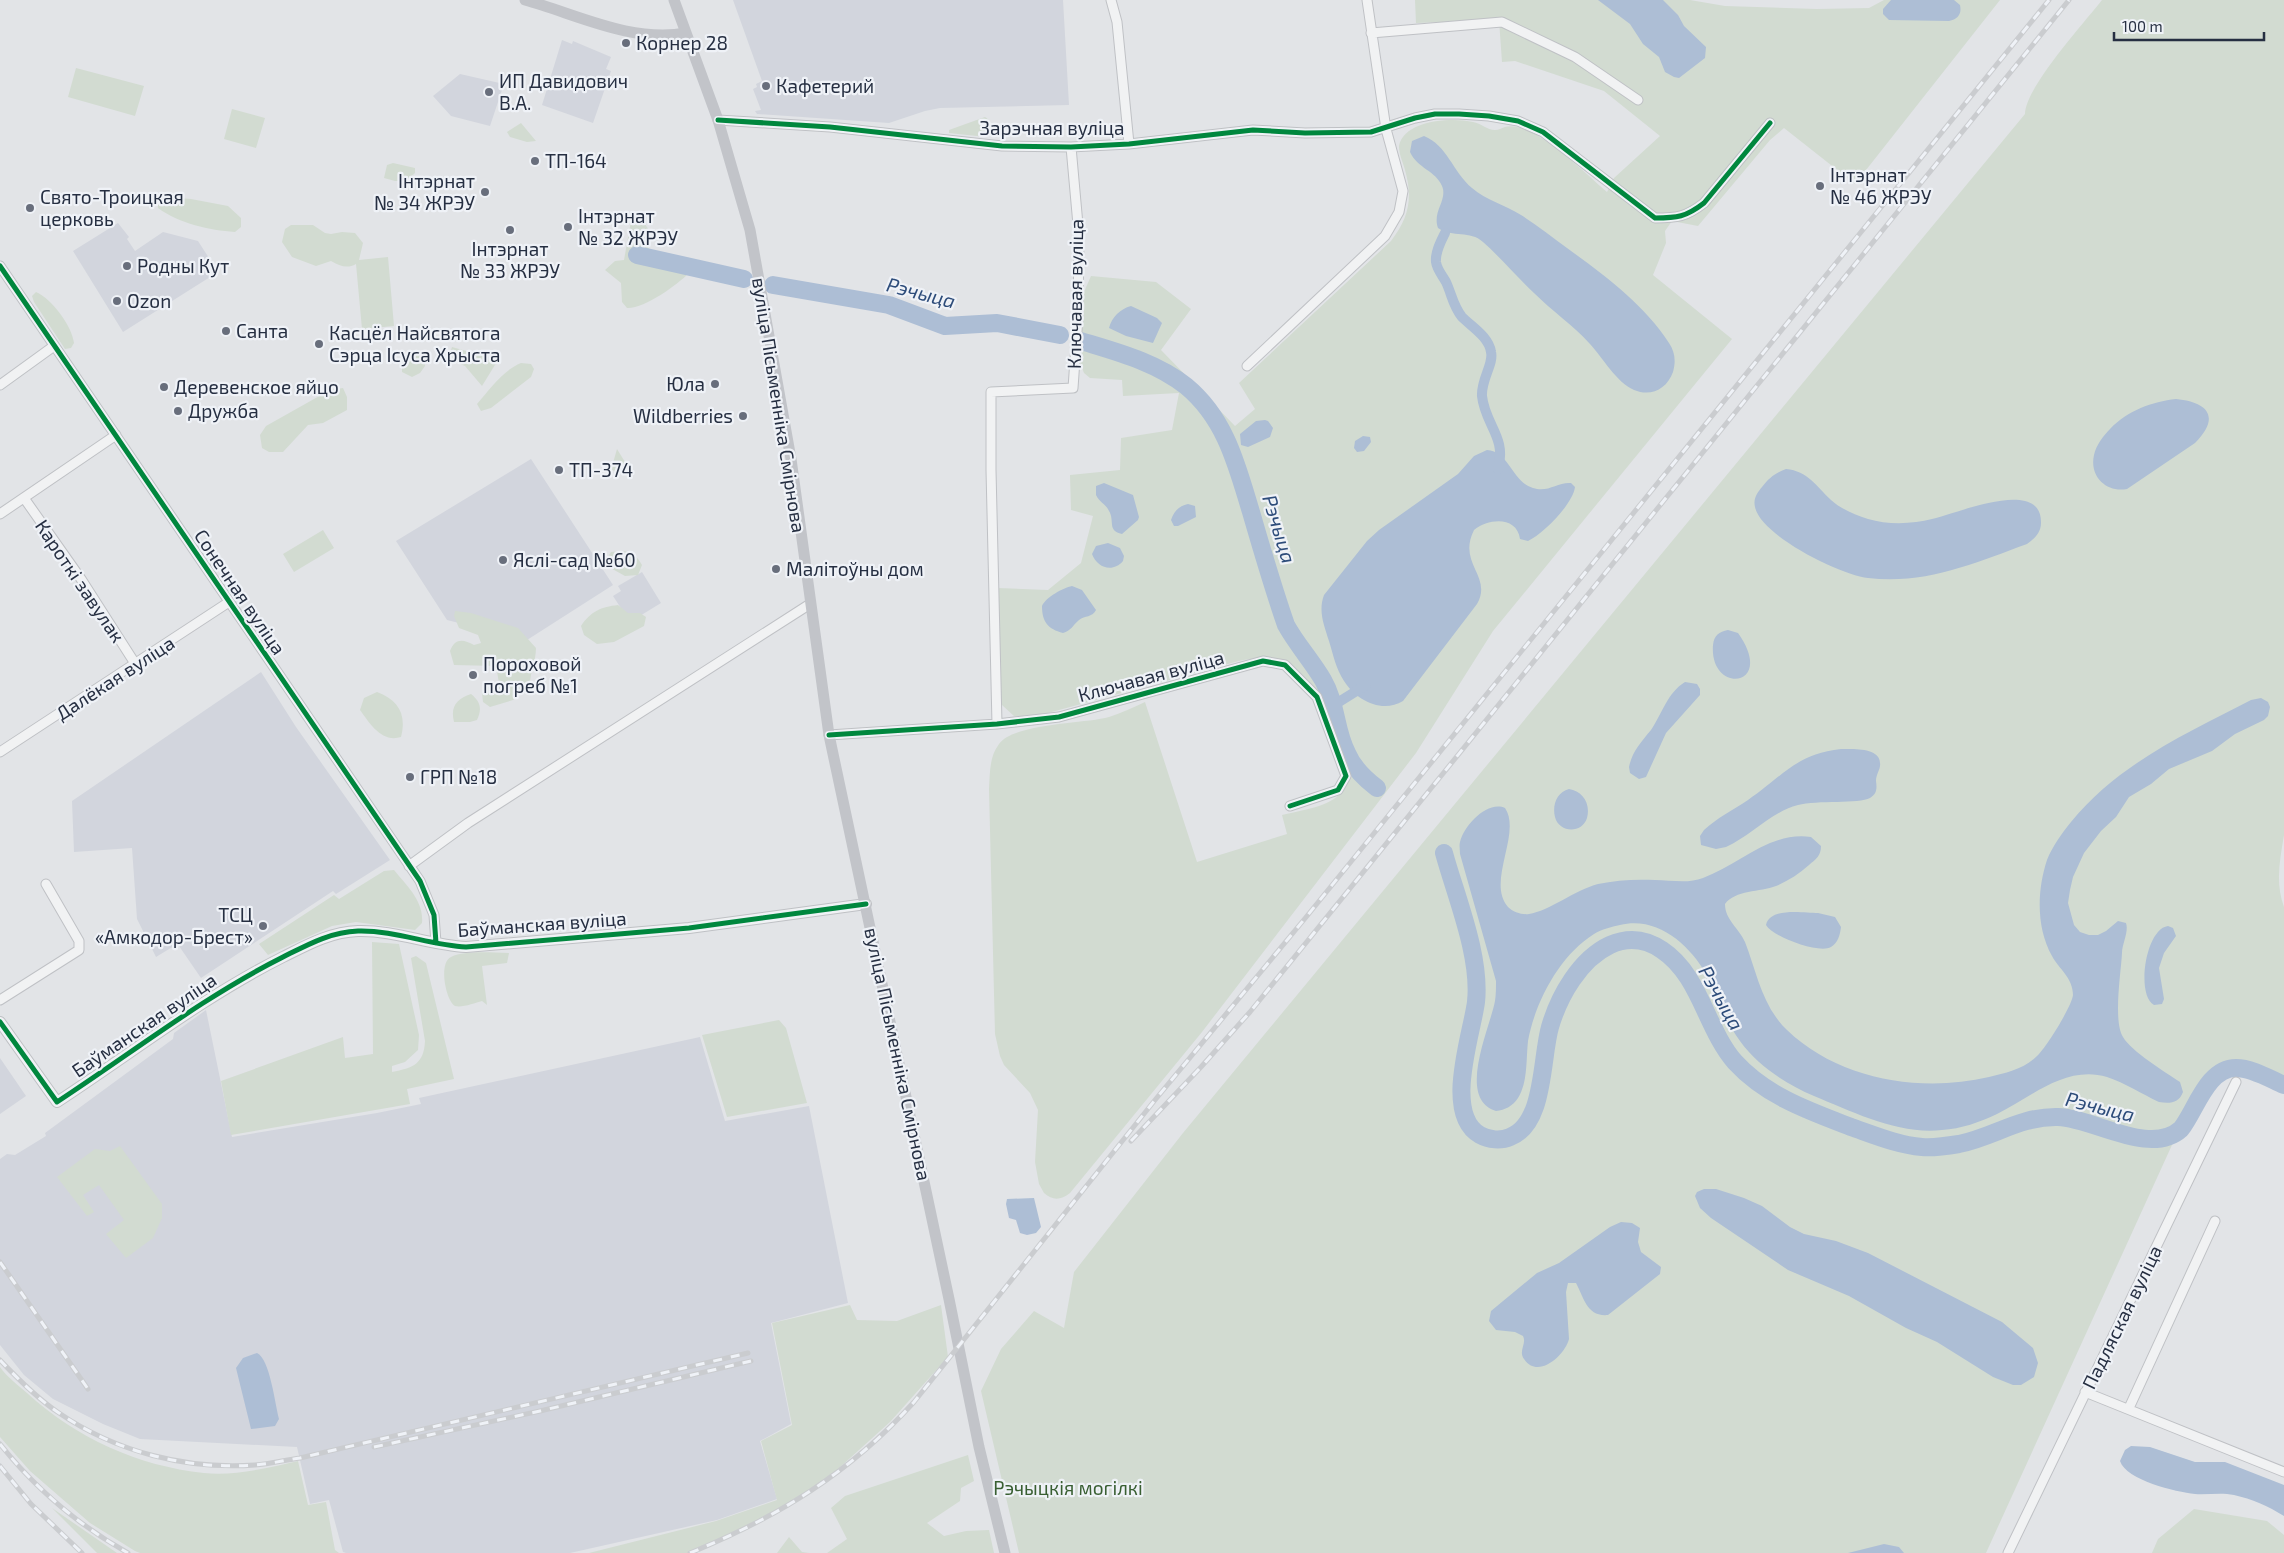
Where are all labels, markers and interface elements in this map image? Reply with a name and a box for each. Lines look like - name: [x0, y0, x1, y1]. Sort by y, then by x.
- scale bar: [2114, 10, 2264, 42]
- text: 100 m: [2122, 17, 2163, 35]
- place label: Корнер 28: [636, 31, 728, 54]
- marker: Корнер 28: [620, 37, 632, 49]
- place label: ИП Давидович В.А.: [499, 69, 628, 114]
- place label: Кафетерий: [776, 74, 874, 97]
- marker: Кафетерий: [760, 80, 772, 92]
- marker: ИП Давидович В.А.: [483, 86, 495, 98]
- street label: Зарэчная вуліца: [980, 116, 1124, 140]
- place label: ТП-164: [545, 149, 607, 172]
- marker: ТП-164: [529, 155, 541, 167]
- place label: Інтэрнат № 46 ЖРЭУ: [1830, 163, 1932, 208]
- place label: Інтэрнат № 34 ЖРЭУ: [374, 169, 475, 214]
- marker: Інтэрнат № 46 ЖРЭУ: [1814, 180, 1826, 192]
- place label: Свято-Троицкая церковь: [40, 185, 184, 230]
- marker: Інтэрнат № 34 ЖРЭУ: [479, 186, 491, 198]
- marker: Свято-Троицкая церковь: [24, 202, 36, 214]
- place label: Інтэрнат № 32 ЖРЭУ: [578, 204, 678, 249]
- street label: Ключавая вуліца: [1062, 219, 1088, 369]
- marker: Інтэрнат № 32 ЖРЭУ: [562, 221, 574, 233]
- marker: Інтэрнат № 33 ЖРЭУ: [504, 224, 516, 236]
- place label: Інтэрнат № 33 ЖРЭУ: [460, 237, 560, 282]
- place label: Родны Кут: [137, 254, 229, 278]
- marker: Родны Кут: [121, 260, 133, 272]
- water label: Рэчыца: [884, 271, 958, 313]
- street label: вуліца Пісьменніка Смірнова: [747, 276, 811, 534]
- place label: Ozon: [127, 289, 171, 312]
- marker: Ozon: [111, 295, 123, 307]
- place label: Санта: [236, 319, 288, 342]
- place label: Касцёл Найсвятога Сэрца Ісуса Хрыста: [329, 321, 501, 367]
- marker: Санта: [220, 325, 232, 337]
- marker: Касцёл Найсвятога Сэрца Ісуса Хрыста: [313, 338, 325, 350]
- place label: Юла: [666, 372, 705, 395]
- place label: Деревенское яйцо: [174, 375, 339, 398]
- marker: Юла: [709, 378, 721, 390]
- marker: Деревенское яйцо: [158, 381, 170, 393]
- place label: Дружба: [188, 399, 259, 423]
- place label: Wildberries: [633, 404, 733, 427]
- marker: Дружба: [172, 405, 184, 417]
- marker: Wildberries: [737, 410, 749, 422]
- place label: ТП-374: [569, 458, 633, 481]
- marker: ТП-374: [553, 464, 565, 476]
- water label: Рэчыца: [1258, 492, 1302, 566]
- street label: Кароткі завулак: [30, 515, 130, 647]
- street label: Сонечная вуліца: [189, 525, 291, 659]
- place label: Яслі-сад №60: [513, 548, 636, 571]
- marker: Яслі-сад №60: [497, 554, 509, 566]
- place label: Малітоўны дом: [786, 557, 924, 581]
- marker: Малітоўны дом: [770, 563, 782, 575]
- street label: Далёкая вуліца: [51, 631, 179, 725]
- street label: Ключавая вуліца: [1075, 645, 1227, 707]
- place label: Пороховой погреб №1: [483, 652, 582, 697]
- marker: Пороховой погреб №1: [467, 669, 479, 681]
- place label: ГРП №18: [420, 765, 497, 788]
- marker: ГРП №18: [404, 771, 416, 783]
- place label: ТСЦ «Амкодор-Брест»: [95, 903, 253, 948]
- street label: Баўманская вуліца: [457, 906, 627, 942]
- marker: ТСЦ «Амкодор-Брест»: [257, 920, 269, 932]
- street label: вуліца Пісьменніка Смірнова: [859, 925, 937, 1183]
- water label: Рэчыца: [1694, 961, 1749, 1034]
- street label: Баўманская вуліца: [67, 968, 221, 1082]
- water label: Рэчыца: [2063, 1086, 2137, 1126]
- street label: Падляская вуліца: [2077, 1241, 2167, 1393]
- park label: Рэчыцкія могілкі: [993, 1476, 1143, 1499]

